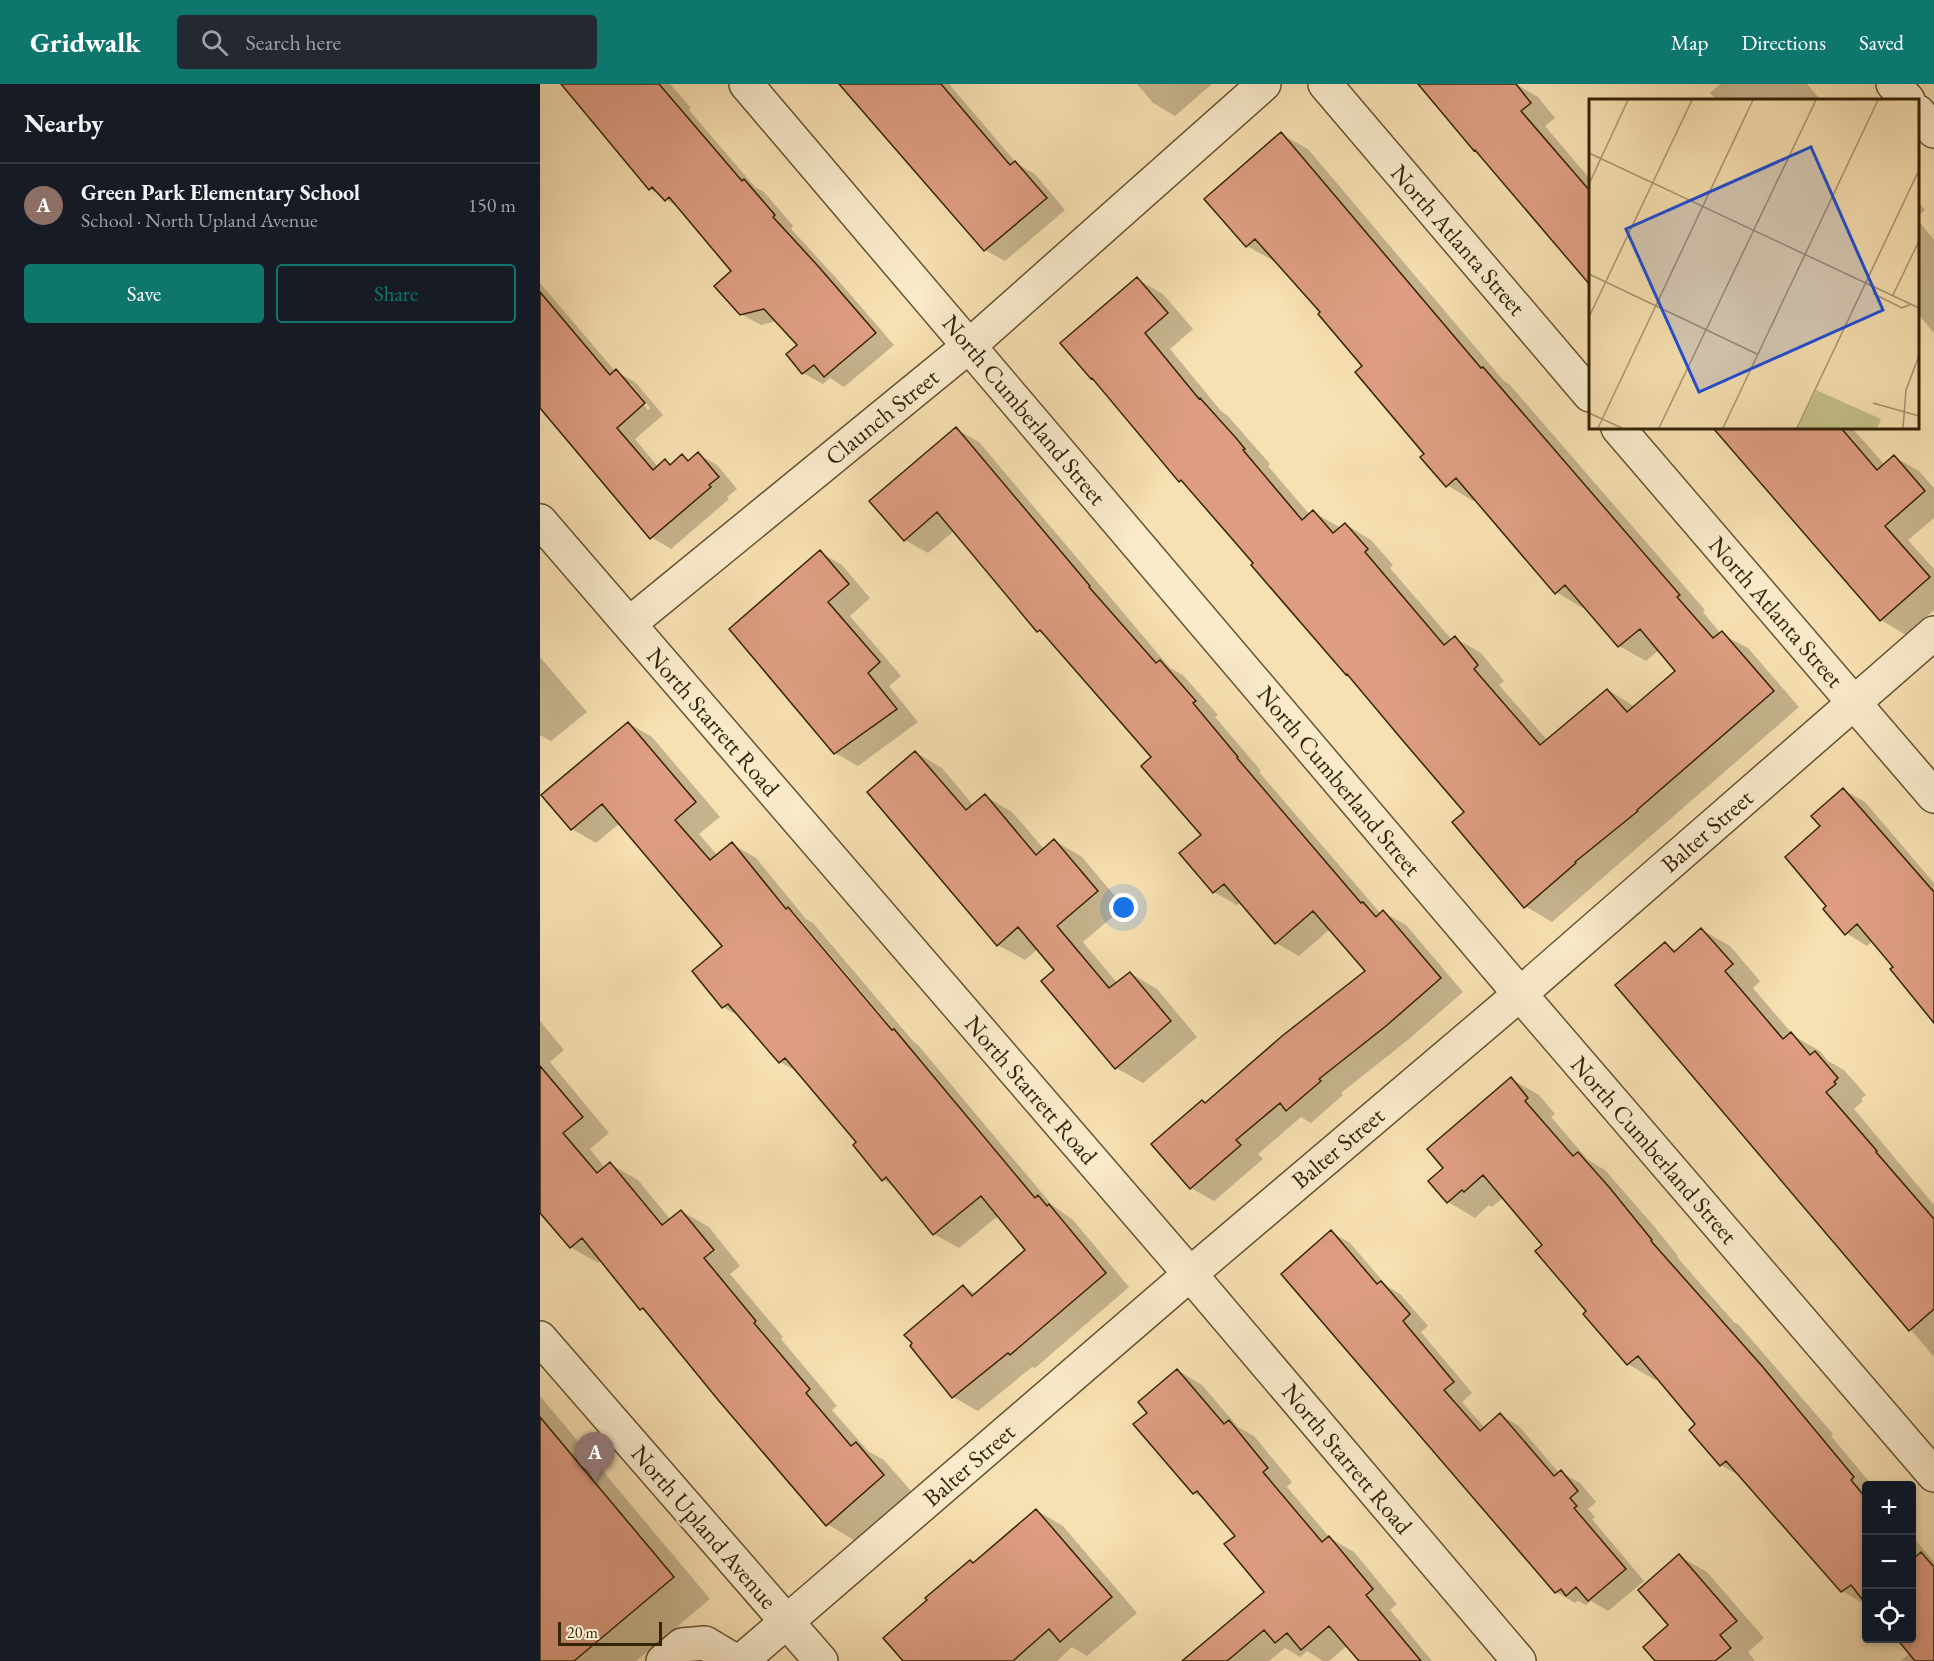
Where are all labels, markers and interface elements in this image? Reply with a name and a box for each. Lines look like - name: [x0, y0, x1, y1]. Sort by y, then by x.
- search box: [177, 15, 597, 69]
- text: Gridwalk: [30, 24, 141, 60]
- icon: search: [198, 26, 231, 59]
- text: Search here: [246, 28, 341, 57]
- text: Map: [1671, 29, 1708, 56]
- text: Directions: [1741, 29, 1826, 56]
- text: Saved: [1859, 29, 1904, 56]
- inset map: [1589, 99, 1919, 429]
- text: Nearby: [24, 106, 104, 140]
- street label: North Atlanta Street: [1384, 158, 1533, 322]
- text: Green Park Elementary School: [81, 178, 360, 207]
- text: A: [36, 192, 51, 218]
- text: 150 m: [468, 192, 516, 218]
- text: School · North Upland Avenue: [81, 207, 318, 233]
- button: Save: [24, 264, 264, 323]
- button: Share: [276, 264, 516, 323]
- street label: North Cumberland Street: [936, 308, 1113, 512]
- street label: Claunch Street: [819, 361, 945, 472]
- street label: North Atlanta Street: [1702, 530, 1851, 694]
- street label: North Starrett Road: [640, 641, 787, 803]
- street label: North Cumberland Street: [1251, 679, 1428, 883]
- street label: Balter Street: [1654, 782, 1759, 879]
- your location: [1109, 893, 1138, 922]
- street label: North Starrett Road: [958, 1009, 1105, 1171]
- street label: North Cumberland Street: [1564, 1049, 1745, 1251]
- street label: Balter Street: [1285, 1099, 1391, 1195]
- street label: North Starrett Road: [1275, 1377, 1420, 1541]
- street label: Balter Street: [916, 1416, 1021, 1513]
- pin: A: [576, 1432, 614, 1482]
- street label: North Upland Avenue: [625, 1438, 784, 1615]
- map controls: [1862, 1481, 1916, 1643]
- button: +: [1862, 1481, 1916, 1535]
- button: −: [1862, 1535, 1916, 1589]
- button: locate: [1862, 1589, 1916, 1643]
- scale bar: [558, 1619, 662, 1646]
- text: 20 m: [567, 1622, 598, 1643]

